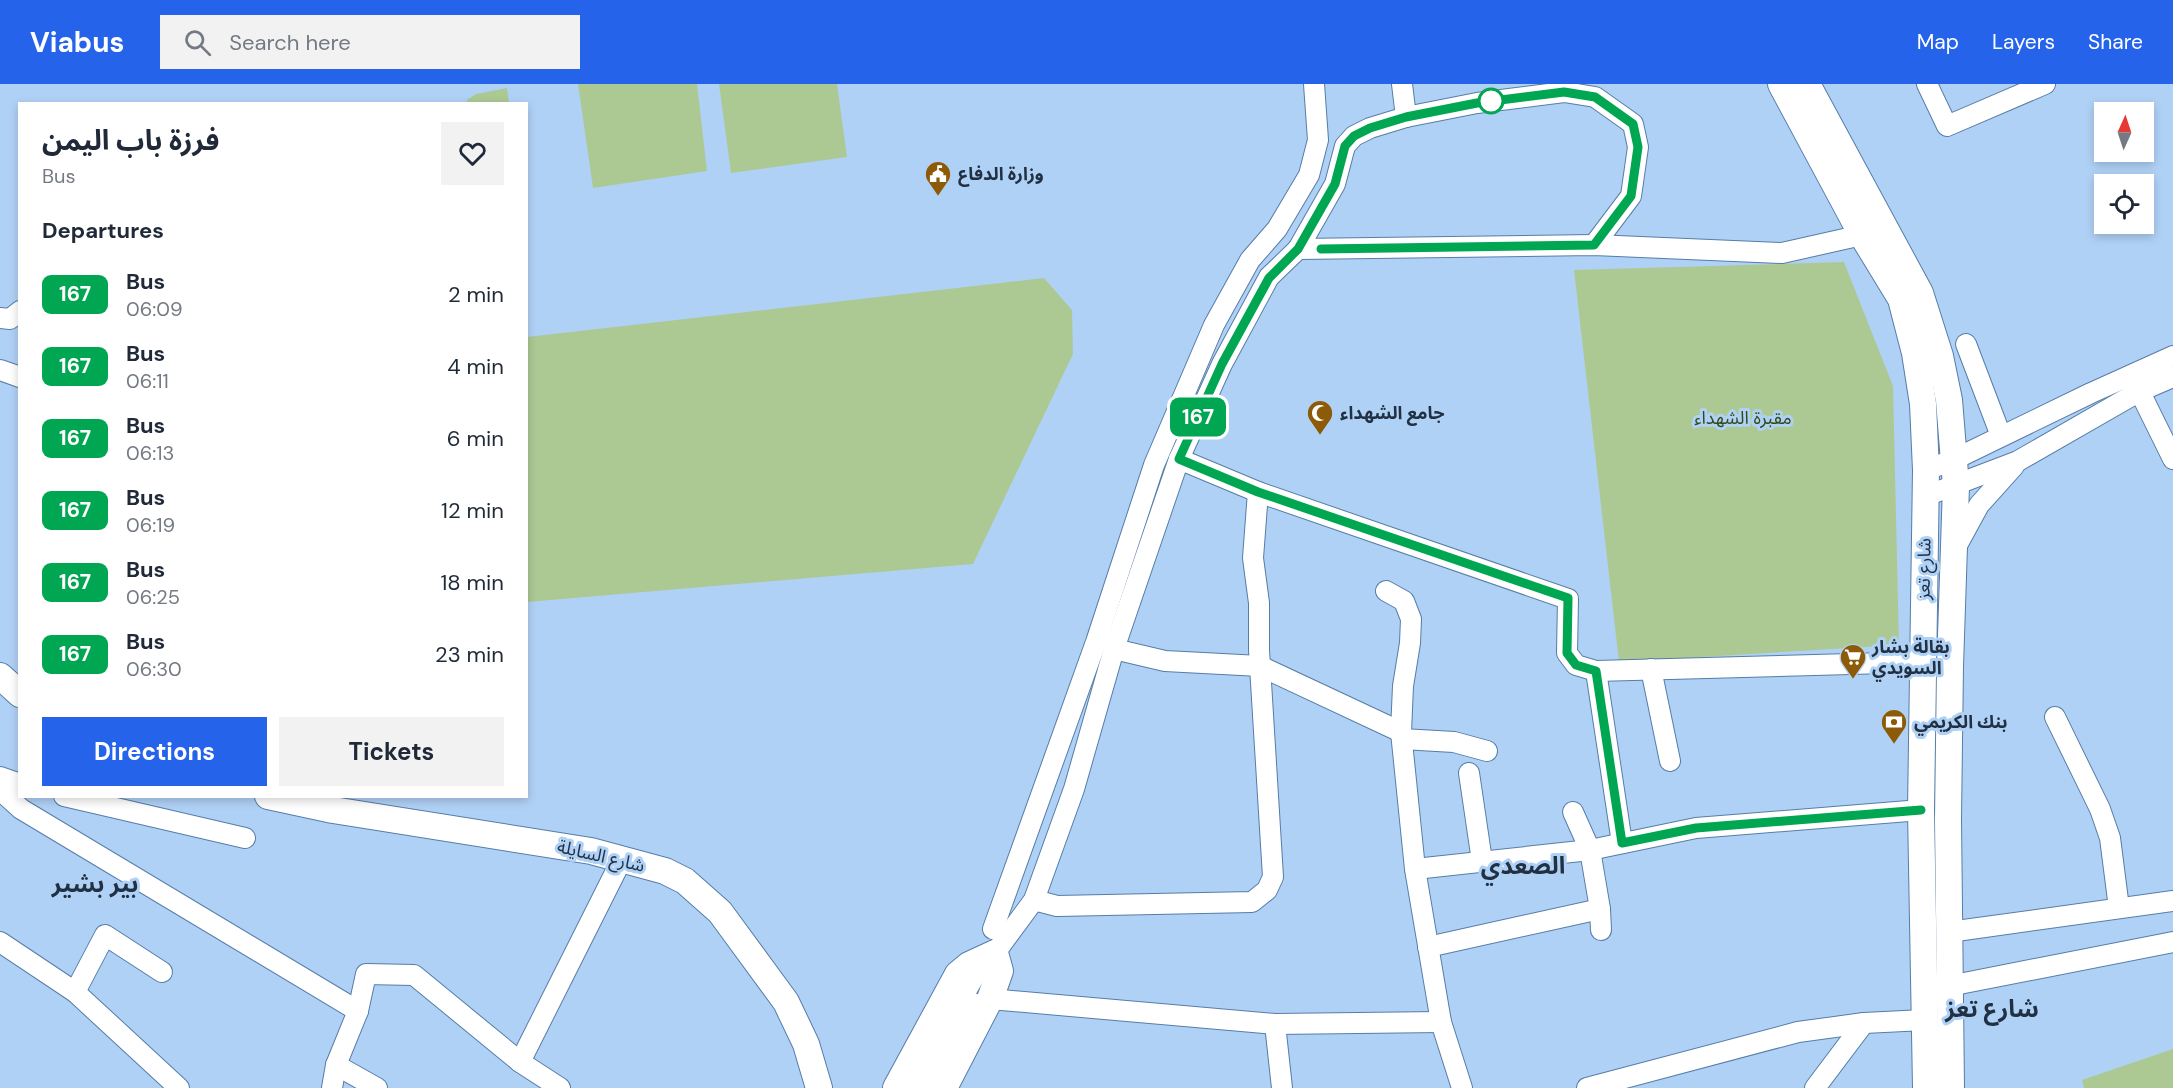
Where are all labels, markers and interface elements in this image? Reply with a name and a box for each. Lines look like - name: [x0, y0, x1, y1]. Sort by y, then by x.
- search box: [160, 15, 580, 69]
- text: Viabus: [30, 24, 124, 61]
- icon: search: [181, 26, 214, 59]
- text: Search here: [229, 28, 351, 57]
- text: Map: [1917, 28, 1959, 56]
- text: Layers: [1992, 28, 2055, 56]
- text: Share: [2088, 28, 2143, 56]
- unlabelled marker: [1478, 88, 1504, 114]
- north arrow: [2094, 102, 2154, 162]
- map controls: [2094, 102, 2154, 234]
- text: فرزة باب اليمن: [42, 122, 219, 159]
- button: heart: [441, 122, 504, 185]
- public building icon: وزارة الدفاع: [923, 159, 953, 197]
- place label: وزارة الدفاع: [958, 162, 1044, 187]
- text: Bus: [42, 163, 76, 189]
- button: locate: [2094, 174, 2154, 234]
- text: Departures: [42, 216, 164, 245]
- text: Bus: [126, 267, 165, 296]
- text: 167: [59, 280, 91, 308]
- text: 2 min: [448, 280, 504, 309]
- text: 06:09: [126, 296, 183, 322]
- text: Bus: [126, 339, 165, 368]
- text: 167: [59, 352, 91, 380]
- text: 4 min: [447, 352, 504, 381]
- text: 06:11: [126, 368, 169, 394]
- line badge: 167: [1164, 398, 1232, 436]
- mosque icon: جامع الشهداء: [1305, 398, 1335, 436]
- place label: جامع الشهداء: [1340, 401, 1445, 426]
- text: 167: [1182, 403, 1214, 431]
- park label: مقبرة الشهداء: [1694, 406, 1792, 430]
- text: Bus: [126, 411, 165, 440]
- text: 167: [59, 424, 91, 452]
- text: 6 min: [447, 424, 504, 453]
- text: 06:13: [126, 440, 174, 466]
- text: Bus: [126, 483, 165, 512]
- text: 167: [59, 496, 91, 524]
- text: 12 min: [441, 496, 504, 525]
- text: 06:19: [126, 512, 175, 538]
- street label: شارع تعز: [1911, 538, 1939, 601]
- text: Bus: [126, 555, 165, 584]
- text: 167: [59, 568, 91, 596]
- text: 18 min: [440, 568, 504, 597]
- text: 06:25: [126, 584, 180, 610]
- text: Bus: [126, 627, 165, 656]
- place label: بقالة بشار السويدي: [1871, 635, 1950, 682]
- text: 167: [59, 640, 91, 668]
- text: 23 min: [435, 640, 504, 669]
- supermarket icon: بقالة بشار السويدي: [1838, 642, 1868, 680]
- text: 06:30: [126, 656, 182, 682]
- bank icon: بنك الكريمي: [1879, 707, 1909, 745]
- place label: بنك الكريمي: [1914, 710, 2007, 736]
- button: Directions: [42, 717, 267, 786]
- button: Tickets: [279, 717, 504, 786]
- street label: شارع السايلة: [555, 834, 647, 880]
- district label: الصعدي: [1481, 850, 1565, 886]
- district label: بير بشير: [51, 868, 138, 899]
- district label: شارع تعز: [1944, 993, 2039, 1026]

